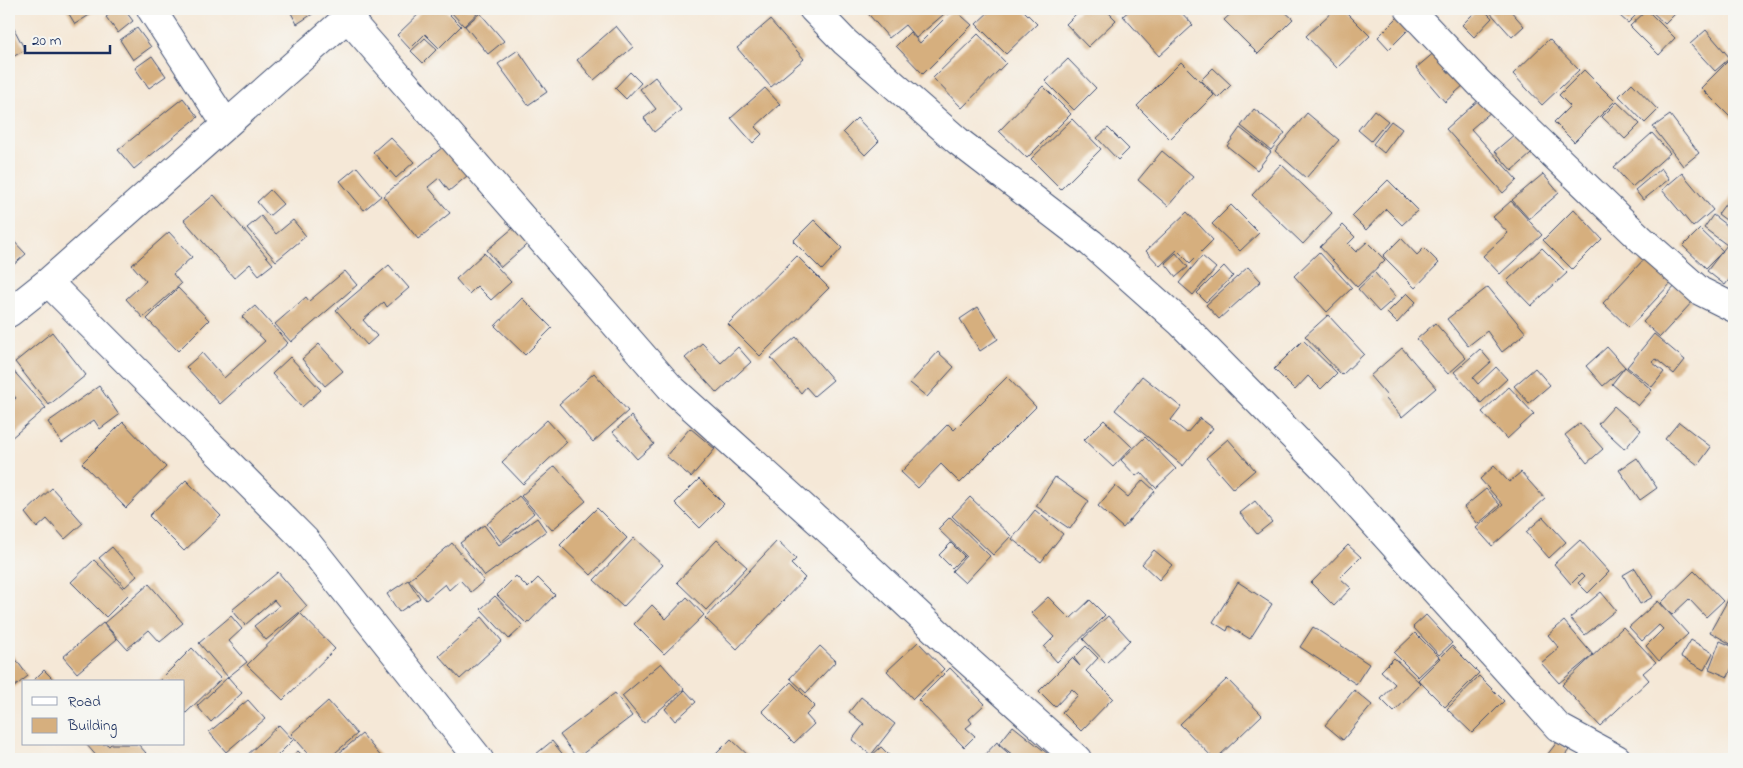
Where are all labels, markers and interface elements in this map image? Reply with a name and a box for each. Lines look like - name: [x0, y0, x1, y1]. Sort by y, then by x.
- scale bar: [25, 22, 110, 54]
- text: 20 m: [32, 30, 62, 52]
- legend: [22, 680, 185, 746]
- text: Road: [68, 691, 101, 713]
- text: Building: [67, 715, 117, 738]

